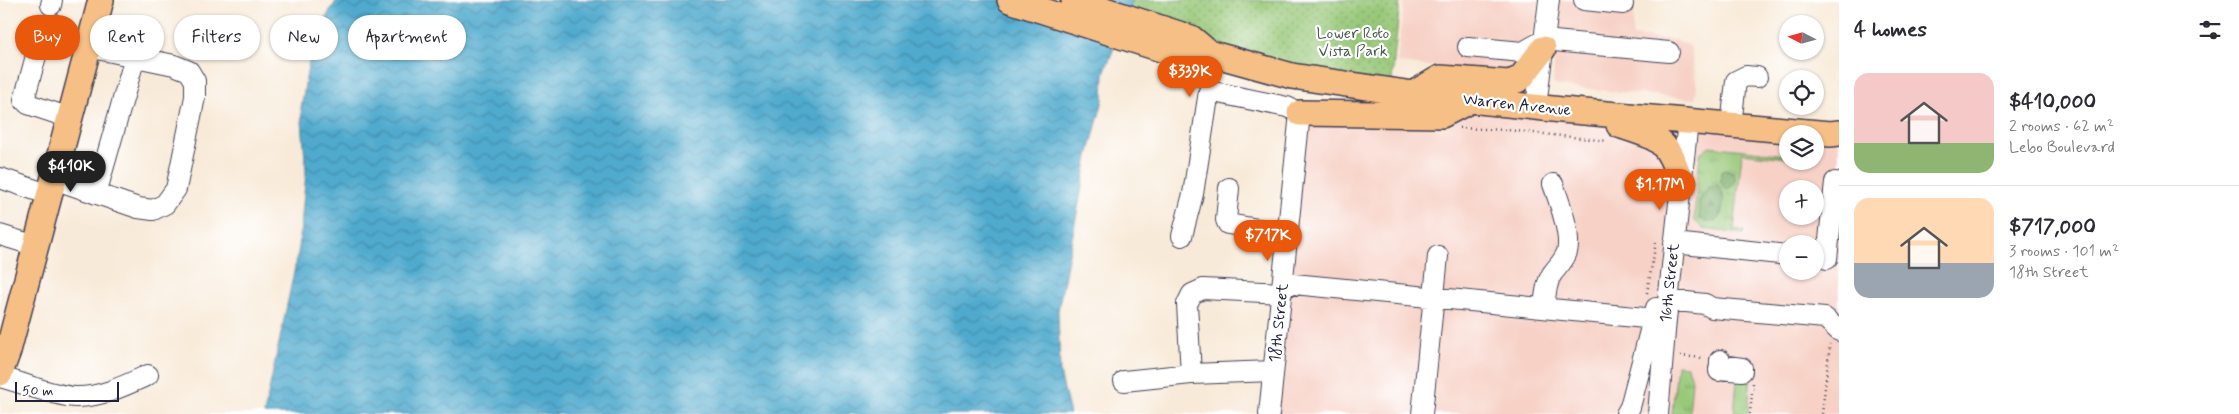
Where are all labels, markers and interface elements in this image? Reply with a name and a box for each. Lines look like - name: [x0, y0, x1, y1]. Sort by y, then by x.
- chip: Buy: [15, 15, 80, 60]
- chip: Rent: [90, 15, 164, 60]
- chip: Filters: [174, 15, 260, 60]
- chip: New: [270, 15, 338, 60]
- chip: Apartment: [348, 15, 466, 60]
- north arrow: [1779, 15, 1824, 60]
- map controls: [1779, 15, 1824, 280]
- text: 4 homes: [1854, 16, 1927, 44]
- icon: filters: [2196, 16, 2224, 44]
- park label: Lower Roto Vista Park: [1317, 23, 1390, 62]
- pin: $339K: [1155, 56, 1225, 98]
- text: $339K: [1168, 61, 1212, 82]
- button: locate: [1779, 70, 1824, 115]
- text: $410,000: [2009, 88, 2096, 116]
- street label: Warren Avenue: [1462, 89, 1572, 121]
- icon: home: [1894, 93, 1954, 153]
- text: 2 rooms · 62 m²: [2009, 116, 2114, 137]
- button: layers: [1779, 125, 1824, 170]
- text: Lebo Boulevard: [2009, 137, 2115, 158]
- pin: $410K: [36, 150, 106, 193]
- text: $410K: [48, 156, 94, 177]
- pin: $1.17M: [1619, 168, 1701, 211]
- text: $1.17M: [1635, 174, 1685, 195]
- button: +: [1779, 180, 1824, 225]
- text: $717,000: [2009, 213, 2096, 241]
- icon: home: [1894, 218, 1954, 278]
- pin: $717K: [1233, 220, 1303, 262]
- text: $717K: [1245, 225, 1291, 246]
- button: −: [1779, 235, 1824, 280]
- text: 3 rooms · 101 m²: [2009, 241, 2119, 262]
- street label: 16th Street: [1655, 242, 1685, 324]
- text: 18th Street: [2009, 262, 2089, 283]
- street label: 18th Street: [1264, 282, 1294, 364]
- scale bar: [15, 379, 119, 402]
- text: 50 m: [22, 382, 53, 400]

